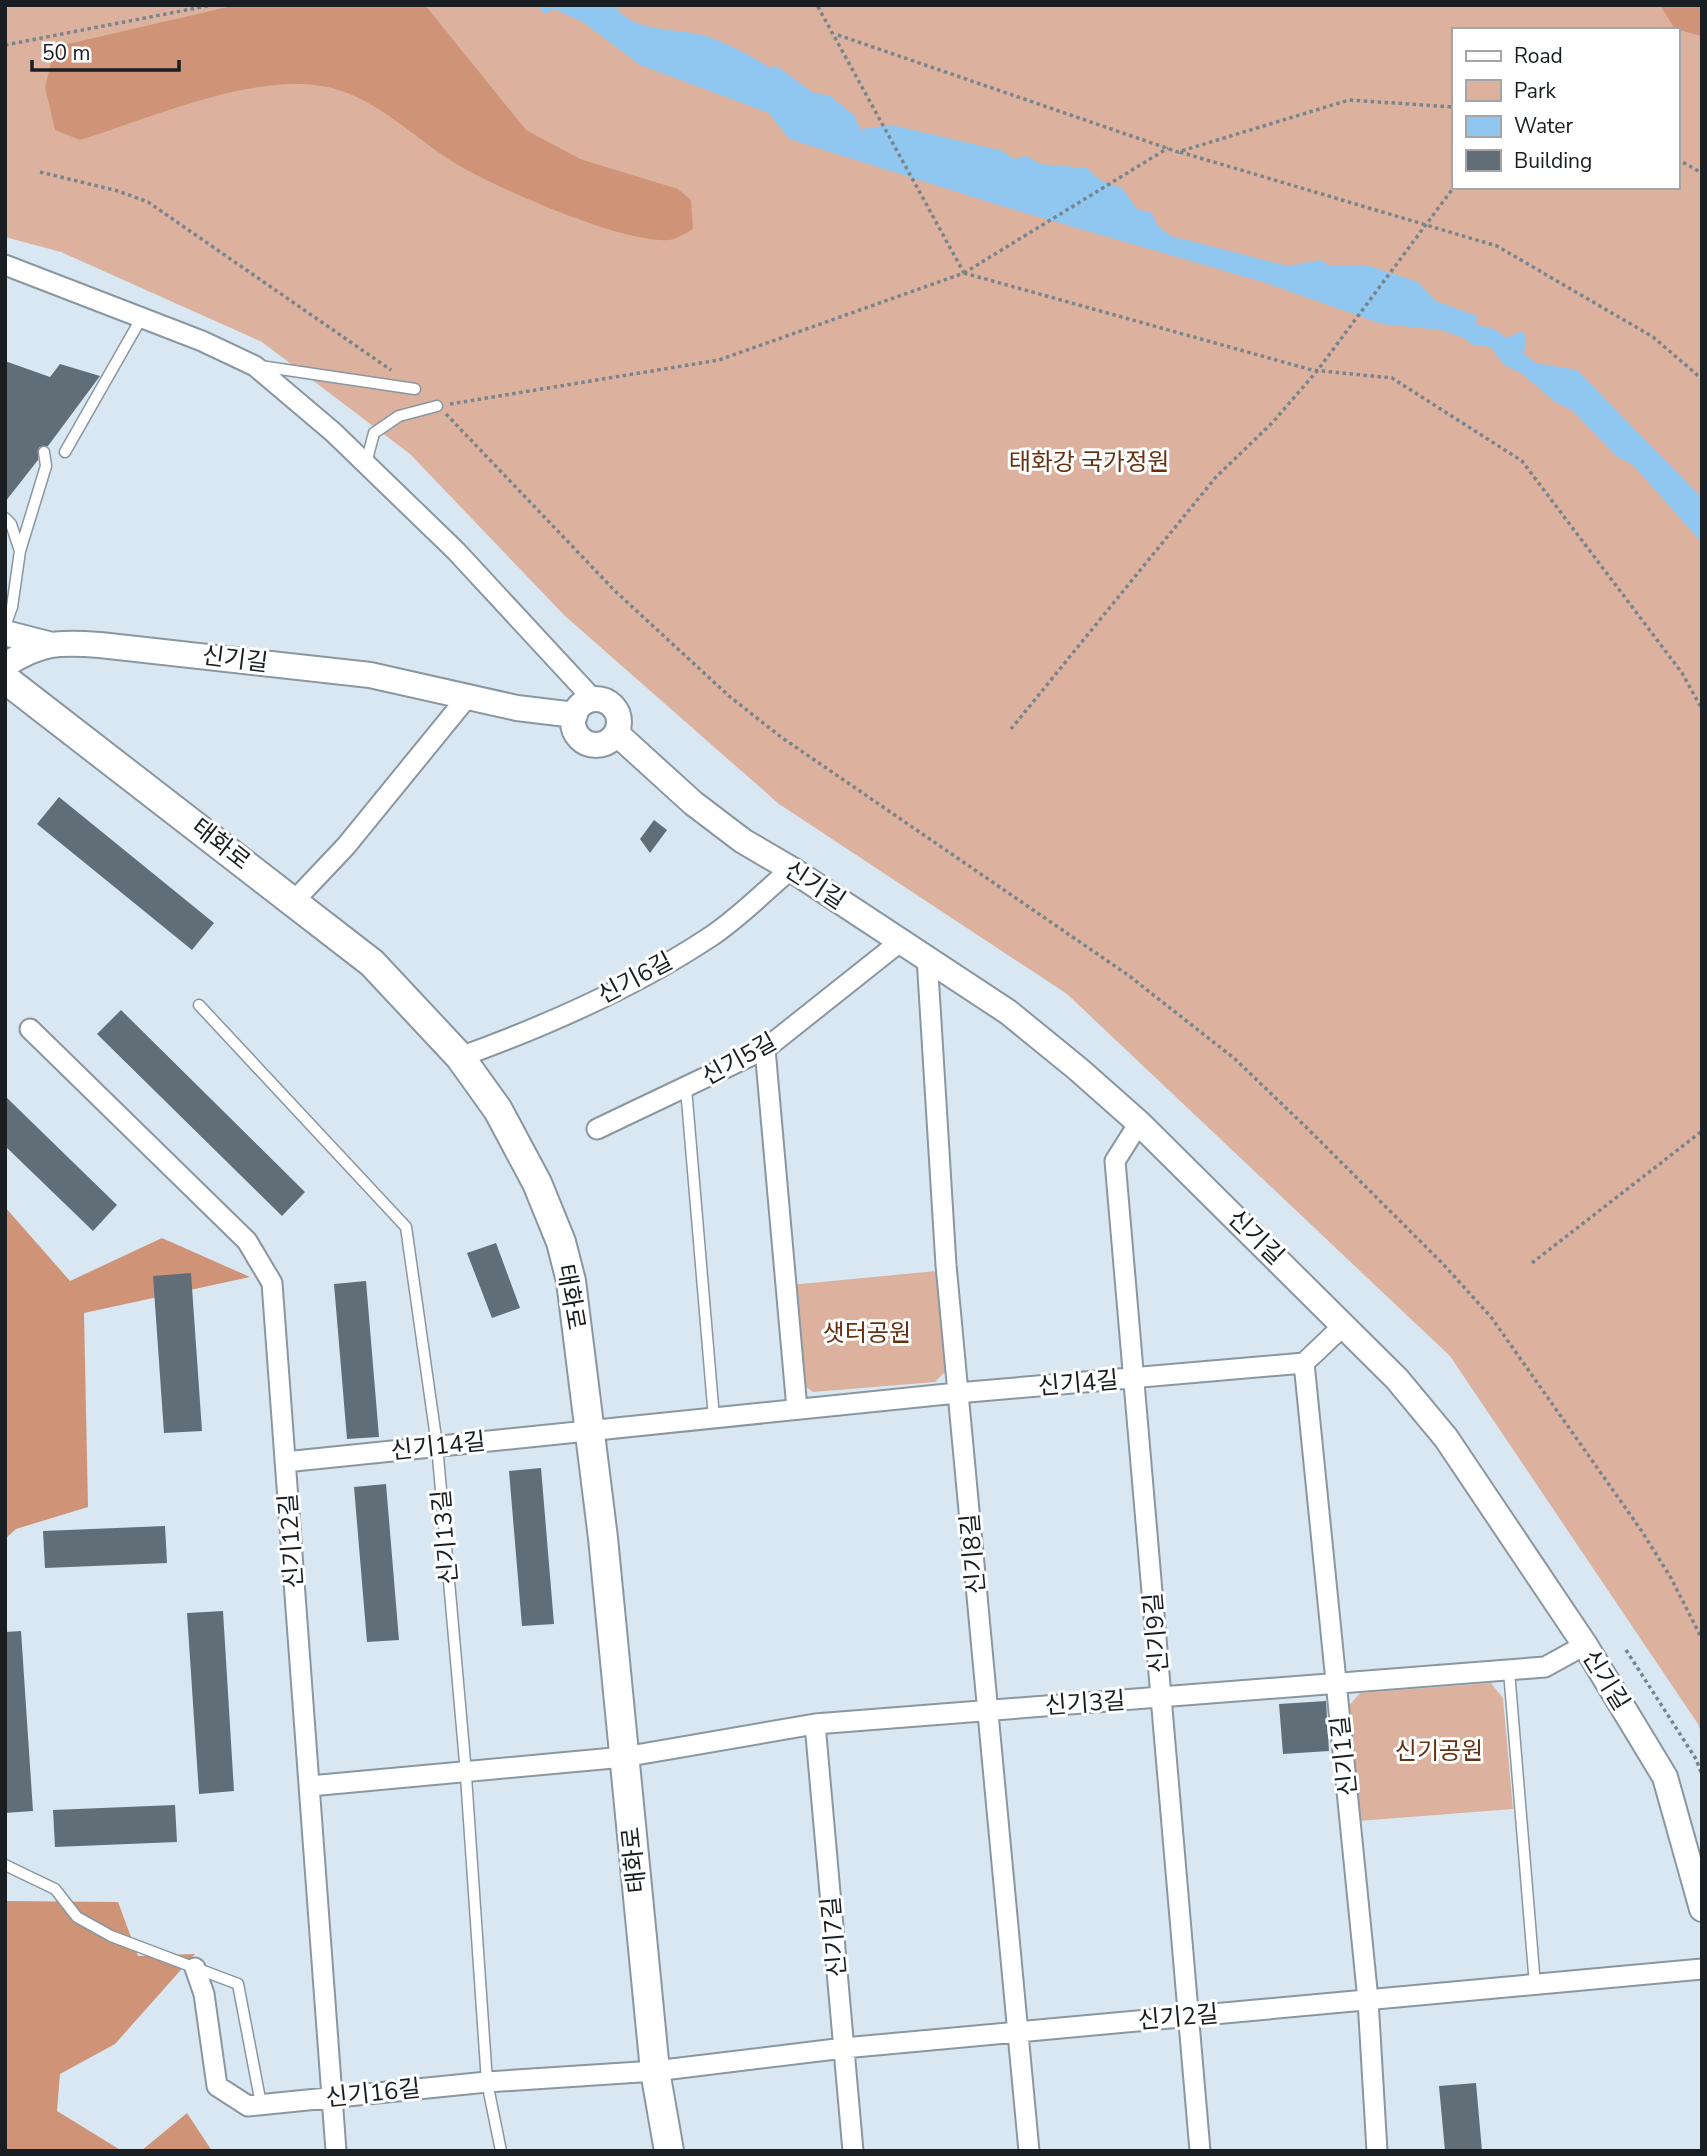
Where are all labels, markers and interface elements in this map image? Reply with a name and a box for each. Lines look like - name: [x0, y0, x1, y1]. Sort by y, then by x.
- scale bar: [32, 28, 178, 72]
- legend: [1452, 28, 1679, 189]
- text: 50 m: [42, 39, 91, 67]
- text: Road: [1514, 42, 1563, 70]
- text: Park: [1514, 77, 1556, 105]
- text: Water: [1514, 112, 1573, 140]
- text: Building: [1514, 147, 1592, 175]
- park label: 태화강 국가정원: [1009, 446, 1169, 478]
- street label: 신기길: [200, 639, 270, 679]
- street label: 태화로: [185, 811, 257, 877]
- street label: 신기길: [779, 854, 851, 916]
- street label: 신기6길: [592, 945, 678, 1011]
- street label: 신기5길: [696, 1025, 782, 1093]
- street label: 신기길: [1221, 1202, 1291, 1272]
- street label: 태화로: [549, 1262, 593, 1332]
- park label: 샛터공원: [823, 1317, 911, 1349]
- street label: 신기4길: [1036, 1364, 1120, 1402]
- street label: 신기14길: [389, 1425, 487, 1467]
- street label: 신기13길: [425, 1488, 465, 1586]
- street label: 신기12길: [272, 1492, 310, 1590]
- street label: 신기8길: [954, 1512, 992, 1596]
- street label: 신기9길: [1137, 1591, 1175, 1675]
- street label: 신기길: [1575, 1643, 1637, 1717]
- street label: 신기3길: [1044, 1684, 1126, 1722]
- street label: 신기1길: [1324, 1714, 1364, 1798]
- park label: 신기공원: [1395, 1735, 1483, 1767]
- street label: 태화로: [615, 1825, 653, 1895]
- street label: 신기7길: [815, 1895, 853, 1979]
- street label: 신기2길: [1136, 1998, 1220, 2036]
- street label: 신기16길: [324, 2072, 422, 2114]

